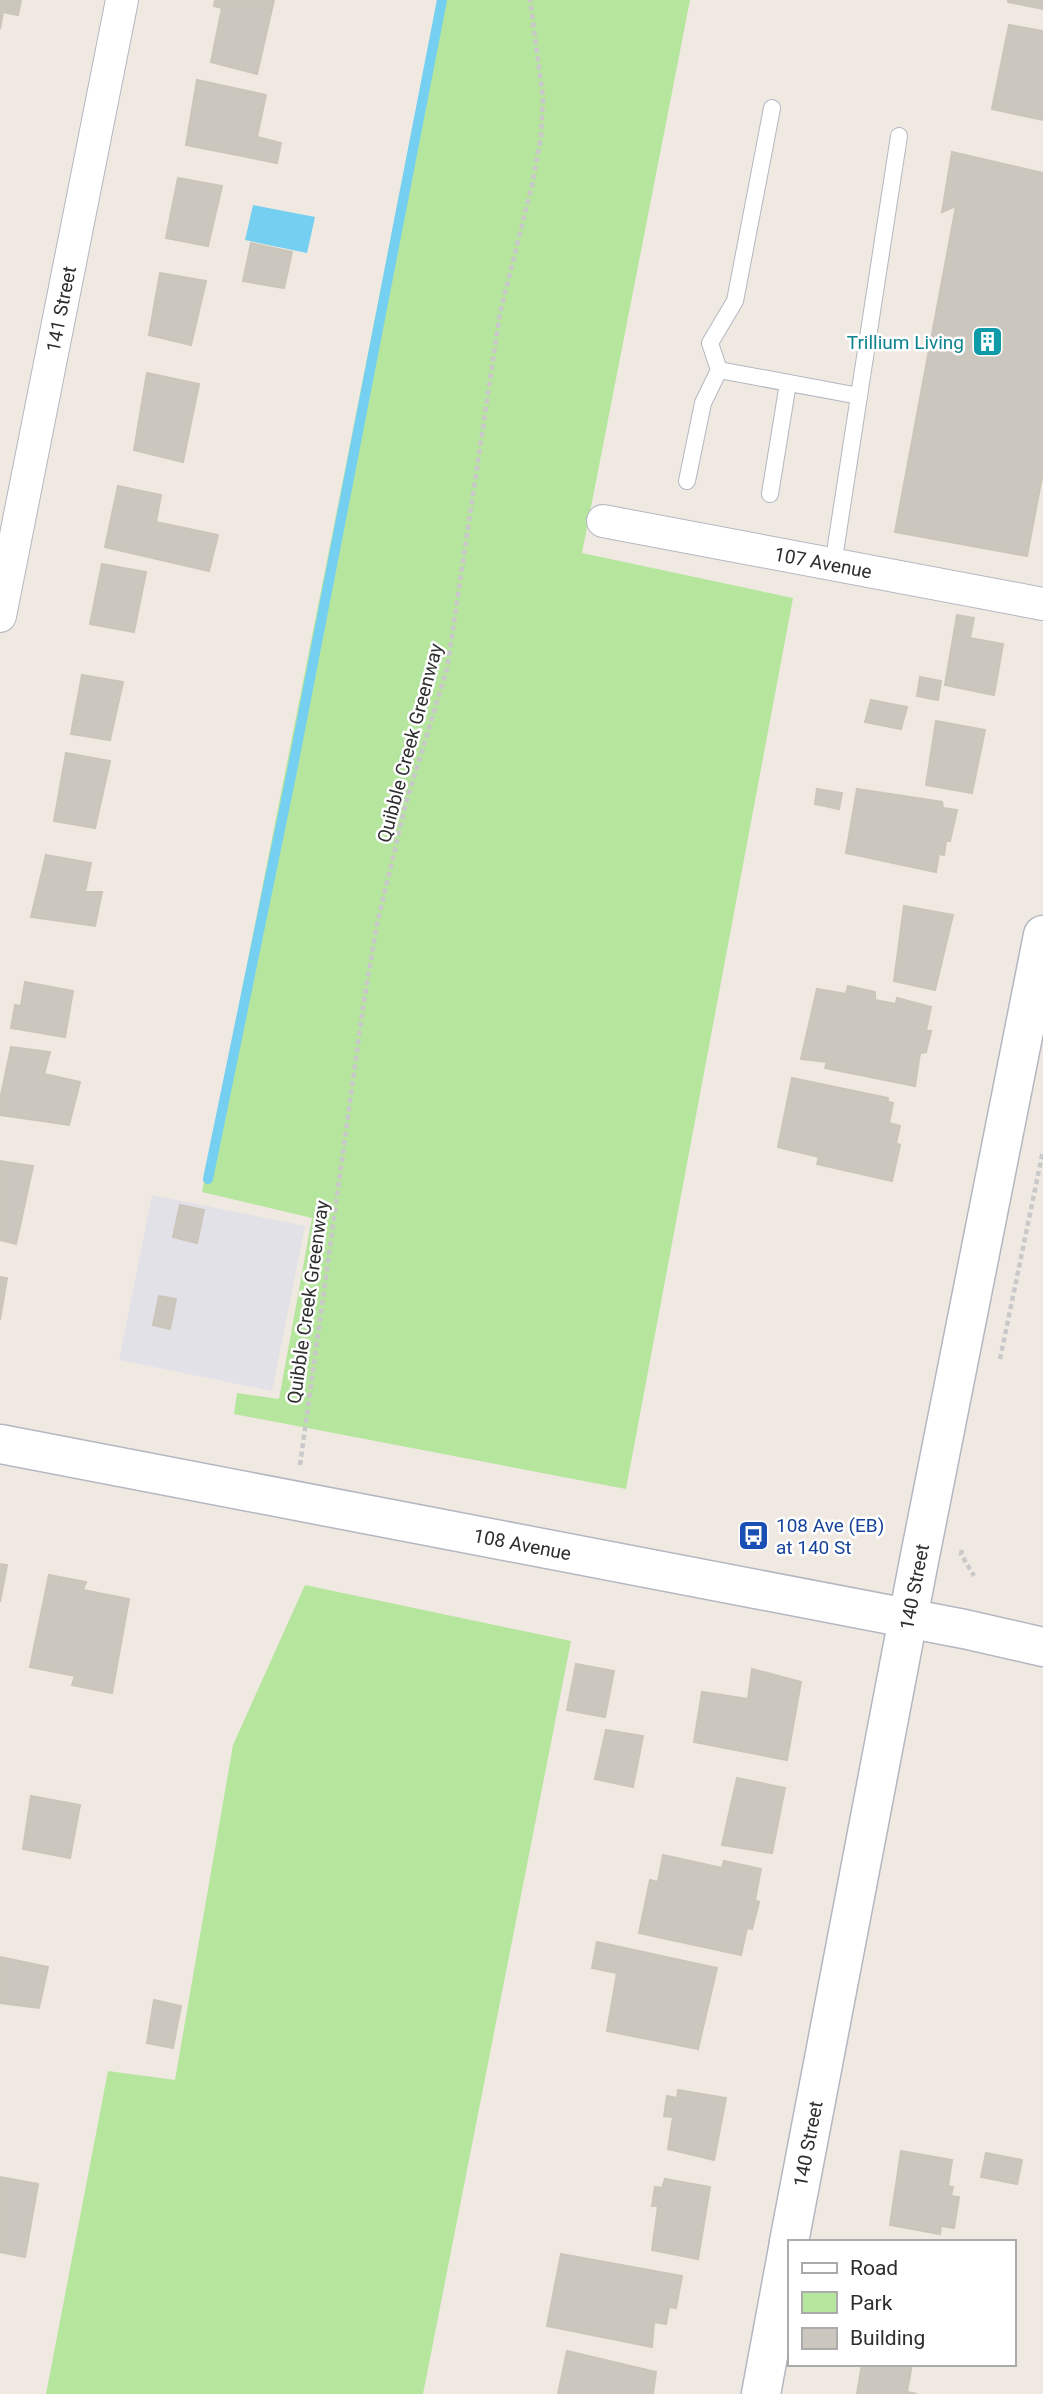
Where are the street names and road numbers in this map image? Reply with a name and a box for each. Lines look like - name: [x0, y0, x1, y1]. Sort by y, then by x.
- street label: 141 Street: [41, 264, 81, 354]
- street label: 107 Avenue: [772, 542, 874, 583]
- street label: Quibble Creek Greenway: [372, 641, 448, 845]
- street label: Quibble Creek Greenway: [282, 1199, 334, 1405]
- street label: 108 Avenue: [472, 1524, 573, 1565]
- street label: 140 Street: [895, 1542, 934, 1632]
- street label: 140 Street: [788, 2099, 827, 2189]

